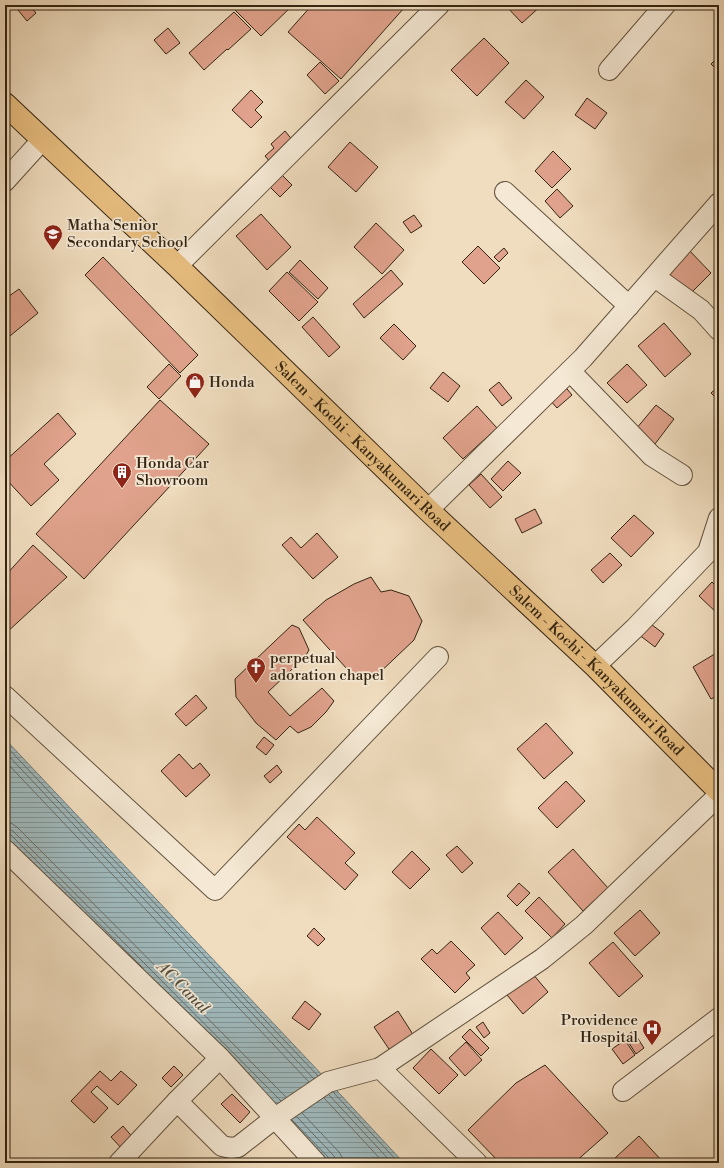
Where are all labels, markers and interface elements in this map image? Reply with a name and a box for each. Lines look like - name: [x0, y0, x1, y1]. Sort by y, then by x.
- place label: Matha Senior Secondary School: [67, 216, 189, 252]
- school or university icon: Matha Senior Secondary School: [42, 223, 64, 251]
- street label: Salem - Kochi - Kanyakumari Road: [271, 358, 454, 536]
- shop icon: Honda: [184, 371, 206, 399]
- place label: Honda: [209, 373, 255, 392]
- place label: Honda Car Showroom: [136, 454, 209, 490]
- building icon: Honda Car Showroom: [111, 461, 133, 489]
- street label: Salem - Kochi - Kanyakumari Road: [505, 582, 688, 760]
- place label: perpetual adoration chapel: [270, 649, 385, 685]
- church icon: perpetual adoration chapel: [245, 656, 267, 684]
- water label: AC Canal: [151, 956, 214, 1019]
- place label: Providence Hospital: [561, 1011, 639, 1047]
- hospital icon: Providence Hospital: [641, 1018, 663, 1046]

